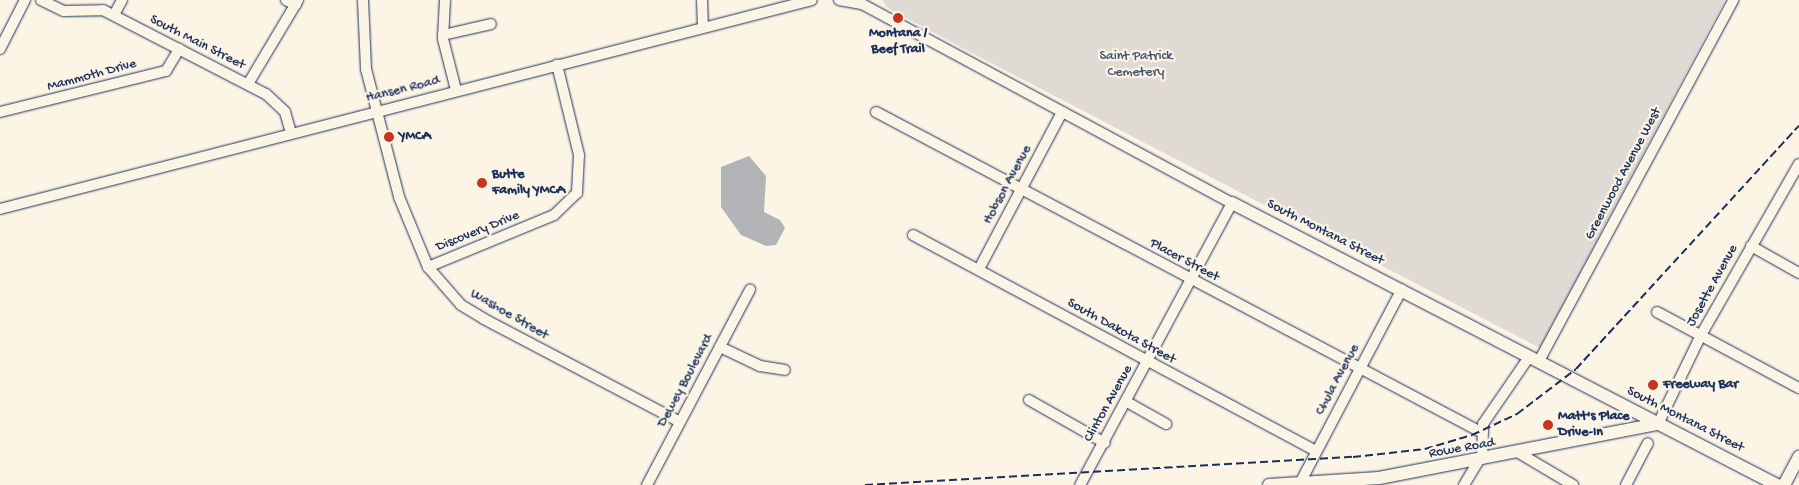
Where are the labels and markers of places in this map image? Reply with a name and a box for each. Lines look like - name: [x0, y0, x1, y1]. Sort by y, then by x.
- marker: Montana / Beef Trail: [892, 12, 904, 24]
- place label: Montana / Beef Trail: [869, 26, 927, 58]
- place label: YMCA: [399, 129, 431, 145]
- marker: YMCA: [383, 131, 395, 143]
- place label: Butte Family YMCA: [492, 167, 565, 200]
- marker: Butte Family YMCA: [476, 177, 488, 189]
- place label: Freeway Bar: [1663, 377, 1738, 393]
- marker: Freeway Bar: [1647, 379, 1659, 391]
- place label: Matt's Place Drive-In: [1558, 409, 1630, 442]
- marker: Matt's Place Drive-In: [1542, 419, 1554, 431]

